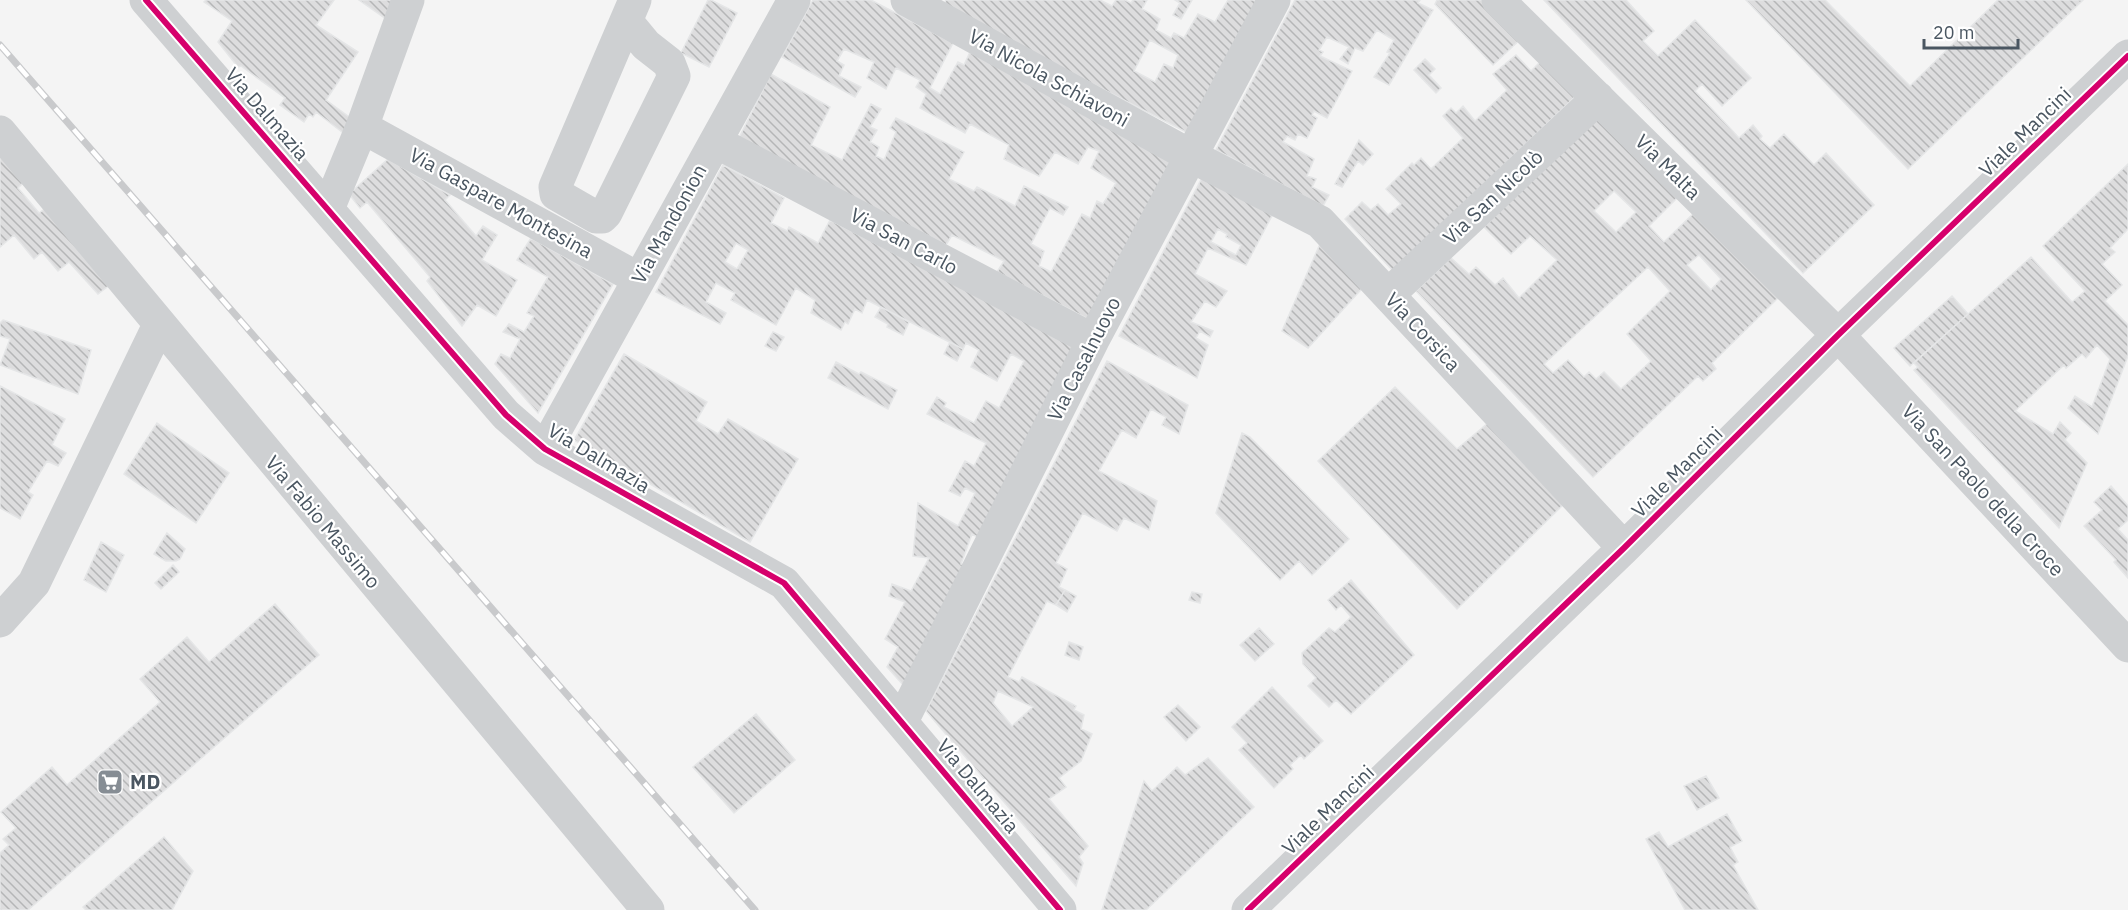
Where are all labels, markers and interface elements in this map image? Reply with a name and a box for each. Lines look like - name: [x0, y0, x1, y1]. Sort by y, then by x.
- scale bar: [1924, 12, 2018, 50]
- text: 20 m: [1933, 21, 1975, 44]
- street label: Via Nicola Schiavoni: [964, 22, 1134, 133]
- street label: Via Dalmazia: [219, 61, 316, 166]
- street label: Viale Mancini: [1973, 81, 2077, 183]
- street label: Via Malta: [1630, 128, 1707, 206]
- street label: Via Gaspare Montesina: [405, 141, 598, 264]
- street label: Via San Nicolò: [1437, 143, 1549, 250]
- street label: Via Mandonion: [625, 159, 713, 288]
- street label: Via San Carlo: [846, 201, 963, 280]
- street label: Via Corsica: [1380, 286, 1467, 377]
- street label: Via Casalnuovo: [1041, 292, 1126, 426]
- street label: Via San Paolo della Croce: [1896, 398, 2071, 582]
- street label: Via Dalmazia: [543, 416, 656, 499]
- street label: Viale Mancini: [1625, 420, 1728, 523]
- street label: Via Fabio Massimo: [260, 449, 387, 594]
- street label: Via Dalmazia: [931, 733, 1026, 839]
- street label: Viale Mancini: [1276, 759, 1380, 861]
- supermarket icon: MD: [95, 767, 125, 797]
- place label: MD: [130, 768, 160, 795]

